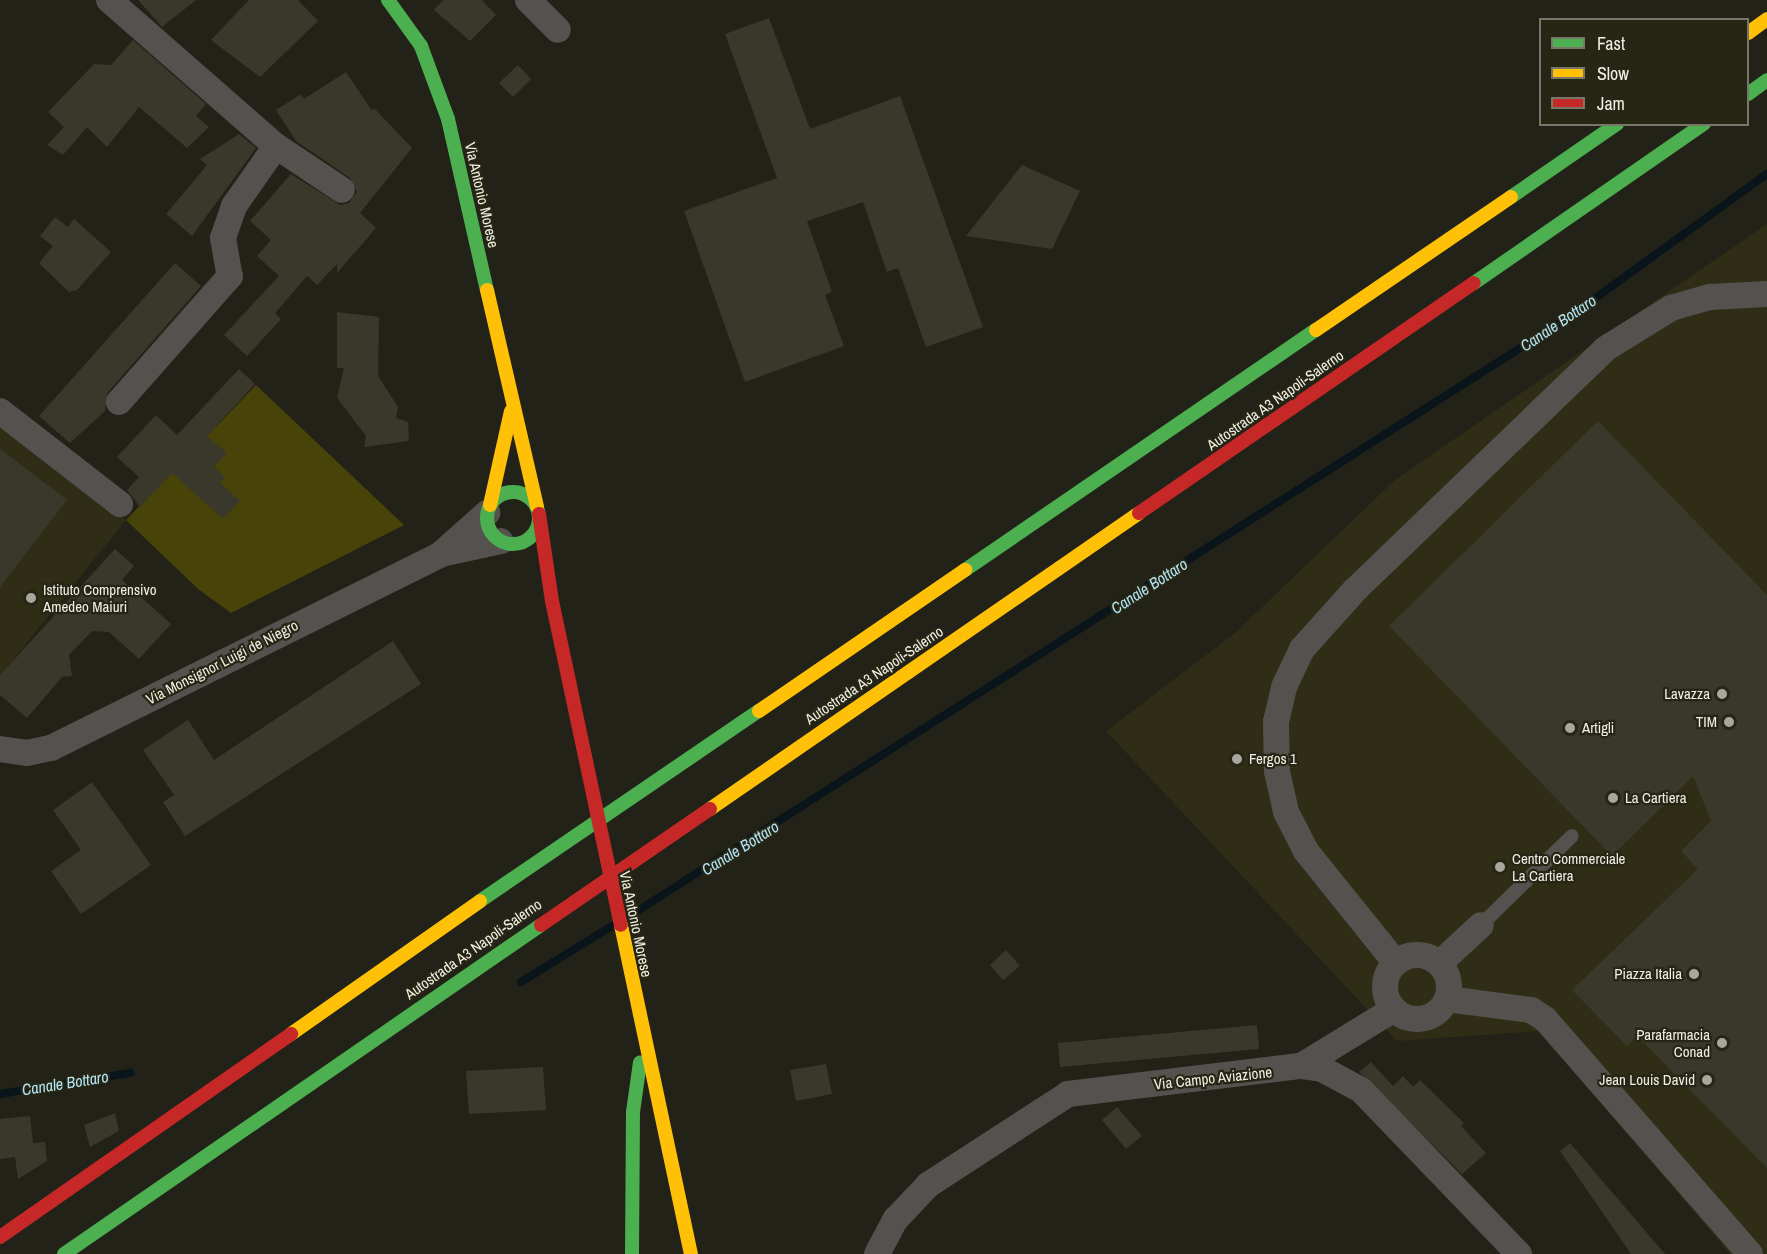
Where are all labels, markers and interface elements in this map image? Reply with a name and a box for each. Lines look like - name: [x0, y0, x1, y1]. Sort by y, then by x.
- legend: [1539, 18, 1749, 126]
- text: Fast: [1597, 31, 1625, 56]
- text: Slow: [1597, 61, 1629, 86]
- text: Jam: [1597, 91, 1625, 116]
- street label: Via Antonio Morese: [461, 140, 503, 250]
- water label: Canale Bottaro: [1516, 291, 1600, 355]
- street label: Autostrada A3 Napoli-Salerno: [1203, 346, 1347, 454]
- water label: Canale Bottaro: [1107, 554, 1191, 618]
- place label: Istituto Comprensivo Amedeo Maiuri: [43, 580, 156, 615]
- marker: Istituto Comprensivo Amedeo Maiuri: [24, 591, 38, 605]
- street label: Via Monsignor Luigi de Niegro: [143, 616, 301, 708]
- street label: Autostrada A3 Napoli-Salerno: [801, 622, 947, 728]
- place label: Lavazza: [1664, 685, 1710, 703]
- marker: Lavazza: [1715, 687, 1729, 701]
- place label: TIM: [1696, 713, 1717, 731]
- marker: TIM: [1722, 715, 1736, 729]
- place label: Artigli: [1582, 719, 1614, 737]
- marker: Artigli: [1563, 721, 1577, 735]
- place label: Fergos 1: [1249, 750, 1297, 768]
- marker: Fergos 1: [1230, 752, 1244, 766]
- place label: La Cartiera: [1625, 789, 1687, 807]
- marker: La Cartiera: [1606, 791, 1620, 805]
- water label: Canale Bottaro: [698, 817, 782, 879]
- place label: Centro Commerciale La Cartiera: [1512, 849, 1625, 884]
- marker: Centro Commerciale La Cartiera: [1493, 860, 1507, 874]
- street label: Via Antonio Morese: [616, 869, 656, 979]
- street label: Autostrada A3 Napoli-Salerno: [401, 895, 545, 1003]
- place label: Piazza Italia: [1614, 965, 1682, 983]
- marker: Piazza Italia: [1687, 967, 1701, 981]
- place label: Parafarmacia Conad: [1636, 1025, 1710, 1060]
- marker: Parafarmacia Conad: [1715, 1036, 1729, 1050]
- street label: Via Campo Aviazione: [1153, 1063, 1273, 1093]
- water label: Canale Bottaro: [20, 1067, 110, 1099]
- place label: Jean Louis David: [1599, 1071, 1695, 1089]
- marker: Jean Louis David: [1700, 1073, 1714, 1087]

